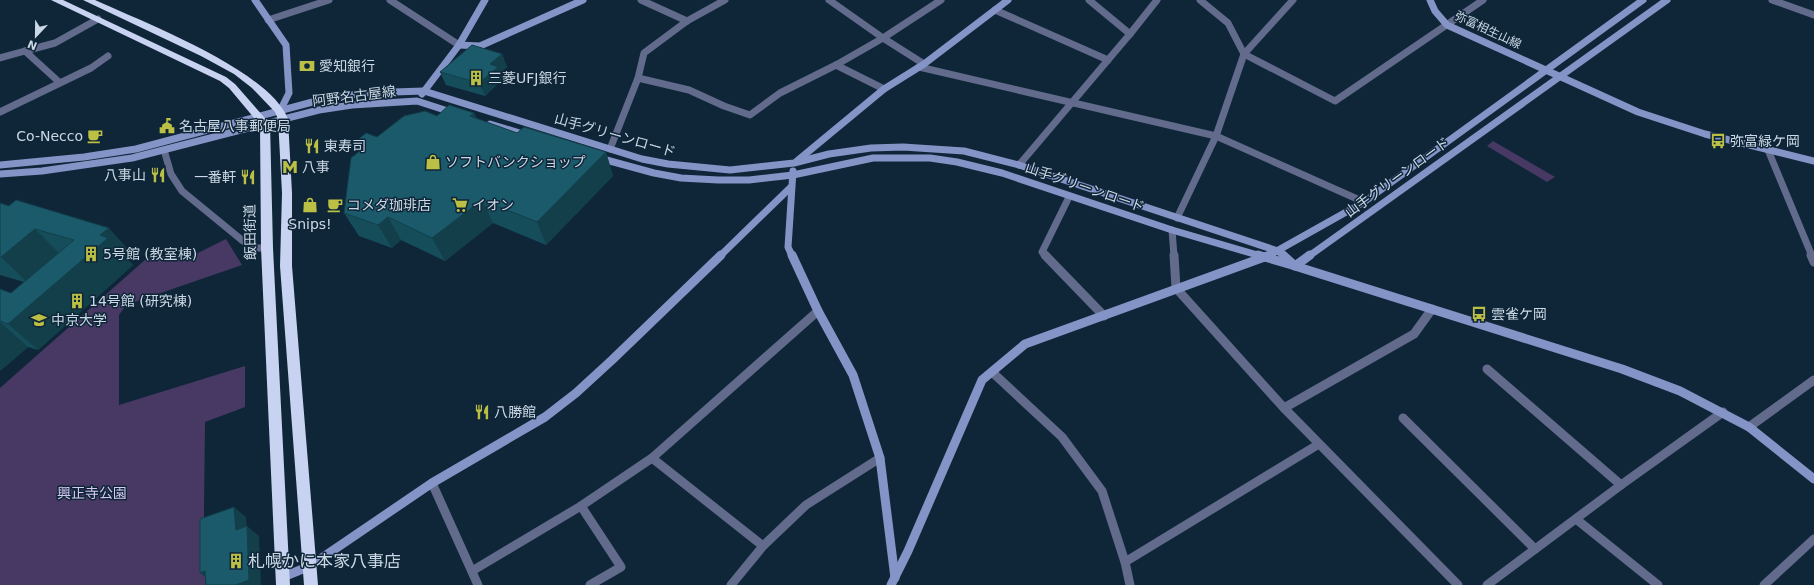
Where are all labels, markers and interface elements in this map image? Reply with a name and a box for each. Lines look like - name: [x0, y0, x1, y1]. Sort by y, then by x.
- street label: 弥富相生山線: [1452, 8, 1524, 52]
- north arrow: [16, 16, 56, 56]
- text: N: [26, 37, 39, 53]
- bank icon: 愛知銀行: [298, 57, 316, 75]
- place label: 愛知銀行: [319, 58, 375, 74]
- building icon: 三菱UFJ銀行: [467, 69, 485, 87]
- place label: 三菱UFJ銀行: [488, 70, 566, 86]
- street label: 阿野名古屋線: [311, 83, 397, 109]
- street label: 山手グリーンロード: [553, 110, 677, 160]
- public building icon: 名古屋八事郵便局: [158, 117, 176, 135]
- place label: 名古屋八事郵便局: [179, 118, 291, 134]
- cafe icon: Co-Necco: [86, 127, 104, 145]
- place label: Co-Necco: [16, 128, 83, 144]
- bus stop icon: 弥富緑ケ岡: [1709, 132, 1727, 150]
- place label: 弥富緑ケ岡: [1730, 133, 1800, 149]
- street label: 山手グリーンロード: [1342, 134, 1452, 220]
- restaurant icon: 東寿司: [303, 137, 321, 155]
- place label: 東寿司: [324, 138, 366, 154]
- shop icon: ソフトバンクショップ: [424, 153, 442, 171]
- place label: ソフトバンクショップ: [445, 154, 586, 170]
- metro station icon: 八事: [281, 158, 299, 176]
- place label: 八事: [302, 159, 330, 175]
- street label: 山手グリーンロード: [1023, 159, 1147, 215]
- restaurant icon: 八事山: [149, 166, 167, 184]
- place label: 八事山: [104, 167, 146, 183]
- restaurant icon: 一番軒: [239, 168, 257, 186]
- place label: 一番軒: [194, 169, 236, 185]
- shop icon: Snips!: [301, 196, 319, 214]
- cafe icon: コメダ珈琲店: [326, 196, 344, 214]
- supermarket icon: イオン: [451, 196, 469, 214]
- place label: コメダ珈琲店: [347, 197, 431, 213]
- place label: イオン: [472, 197, 514, 213]
- street label: 飯田街道: [242, 204, 258, 260]
- place label: Snips!: [288, 216, 332, 232]
- building icon: 5号館 (教室棟): [82, 245, 100, 263]
- place label: 5号館 (教室棟): [103, 246, 197, 262]
- building icon: 14号館 (研究棟): [68, 292, 86, 310]
- place label: 14号館 (研究棟): [89, 293, 192, 309]
- bus stop icon: 雲雀ケ岡: [1470, 305, 1488, 323]
- place label: 雲雀ケ岡: [1491, 306, 1547, 322]
- school or university icon: 中京大学: [30, 311, 48, 329]
- place label: 中京大学: [51, 312, 107, 328]
- restaurant icon: 八勝館: [473, 403, 491, 421]
- place label: 八勝館: [494, 404, 536, 420]
- park label: 興正寺公園: [57, 485, 127, 501]
- place label: 札幌かに本家八事店: [248, 551, 401, 571]
- building icon: 札幌かに本家八事店: [227, 552, 245, 570]

